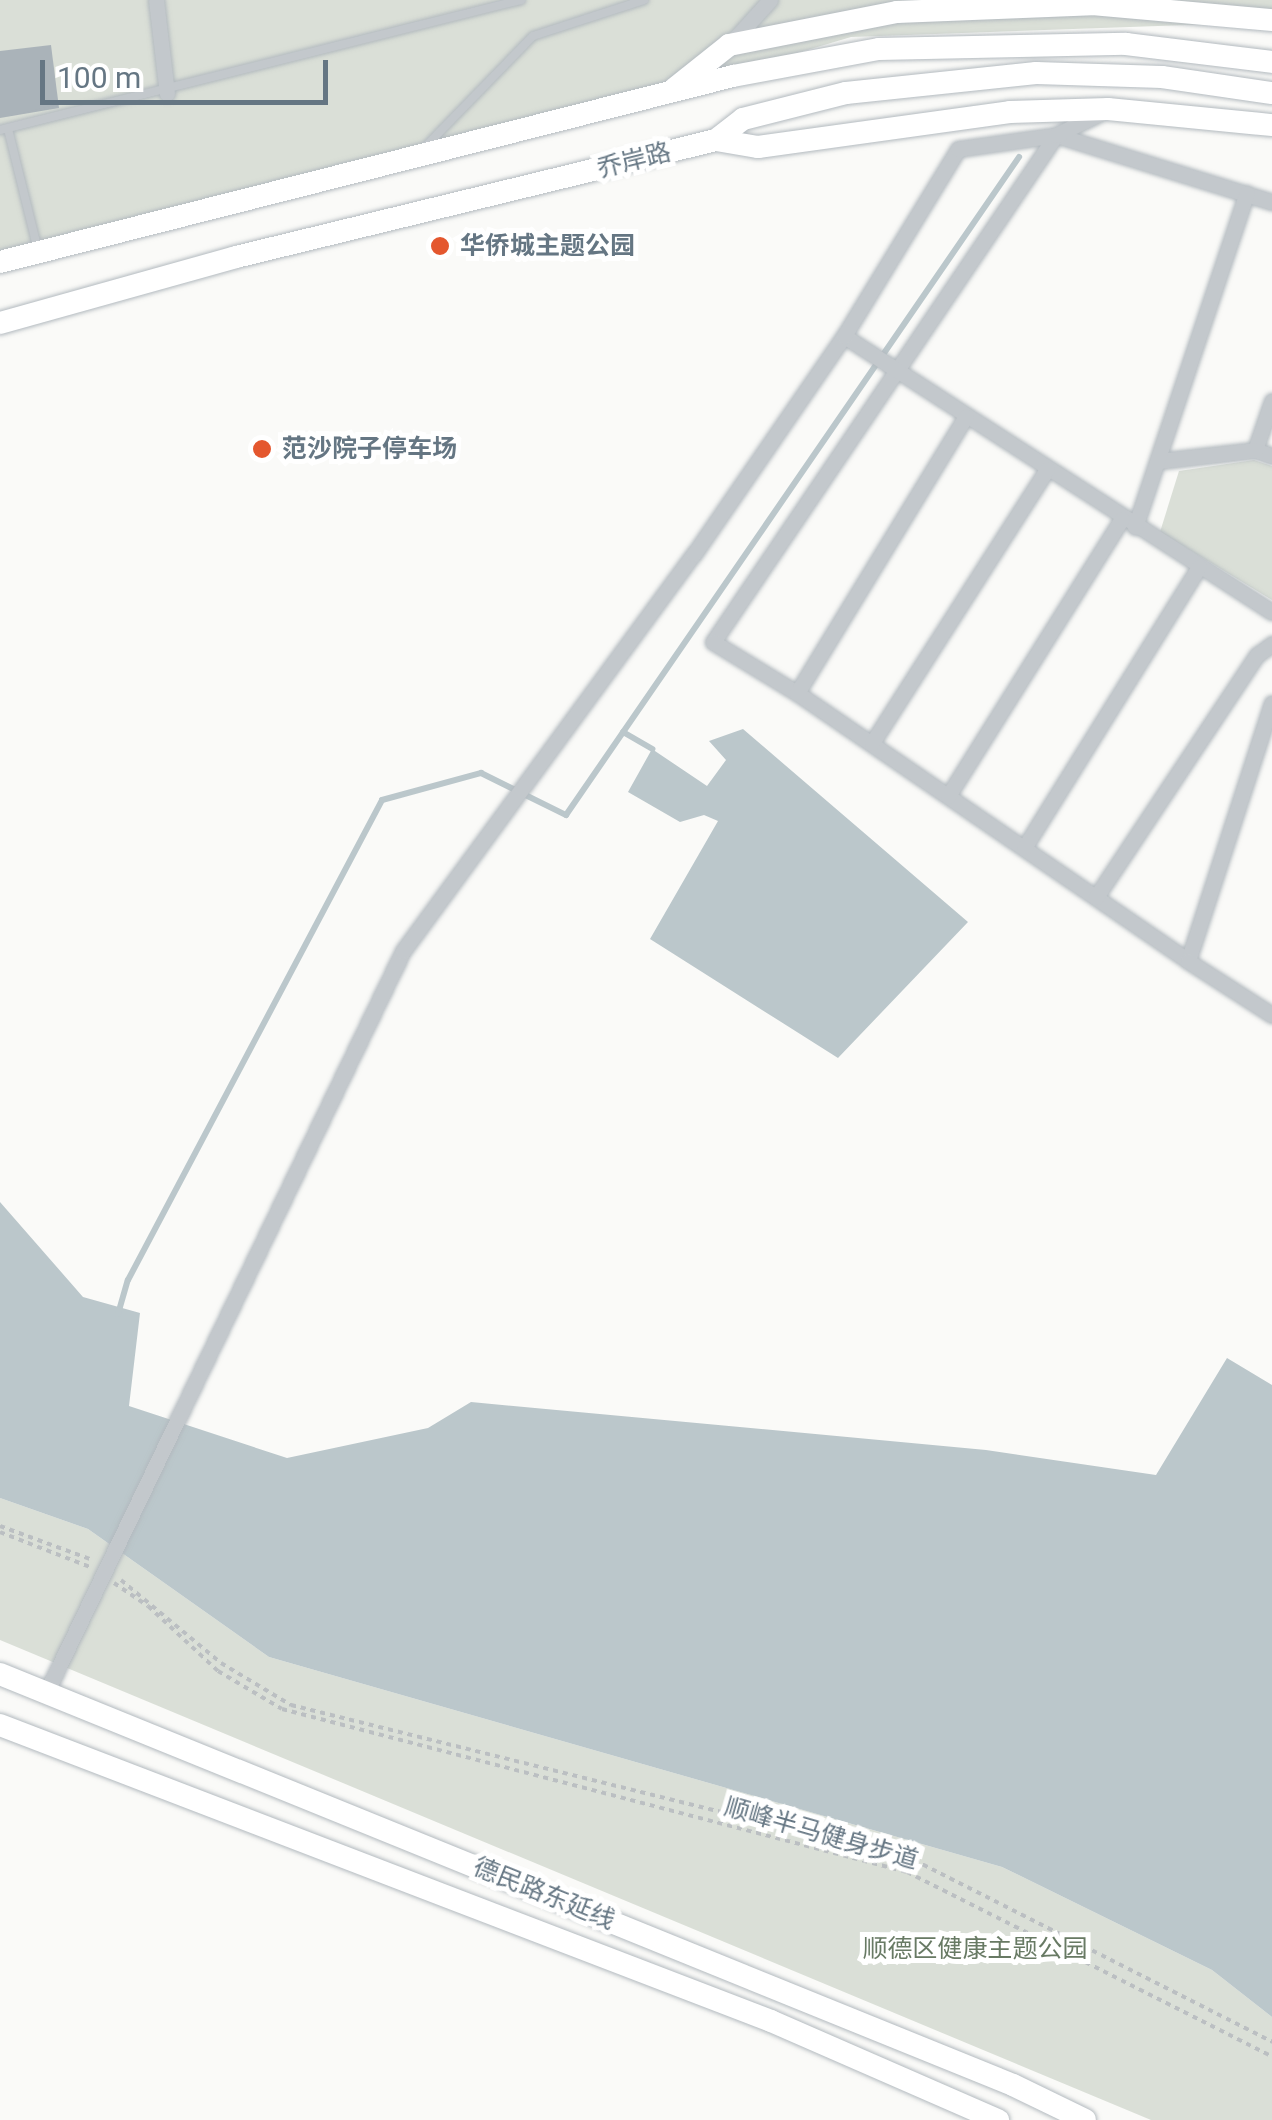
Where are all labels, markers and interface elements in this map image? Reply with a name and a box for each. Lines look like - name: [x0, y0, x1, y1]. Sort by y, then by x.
- scale bar: [45, 40, 332, 102]
- text: 100 m: [57, 60, 141, 95]
- street label: 乔岸路: [594, 137, 674, 185]
- place label: 华侨城主题公园: [460, 231, 635, 261]
- marker: 华侨城主题公园: [429, 235, 451, 257]
- place label: 范沙院子停车场: [282, 434, 457, 464]
- marker: 范沙院子停车场: [251, 438, 273, 460]
- street label: 顺峰半马健身步道: [721, 1792, 921, 1876]
- street label: 德民路东延线: [469, 1852, 619, 1936]
- park label: 顺德区健康主题公园: [863, 1934, 1087, 1964]

